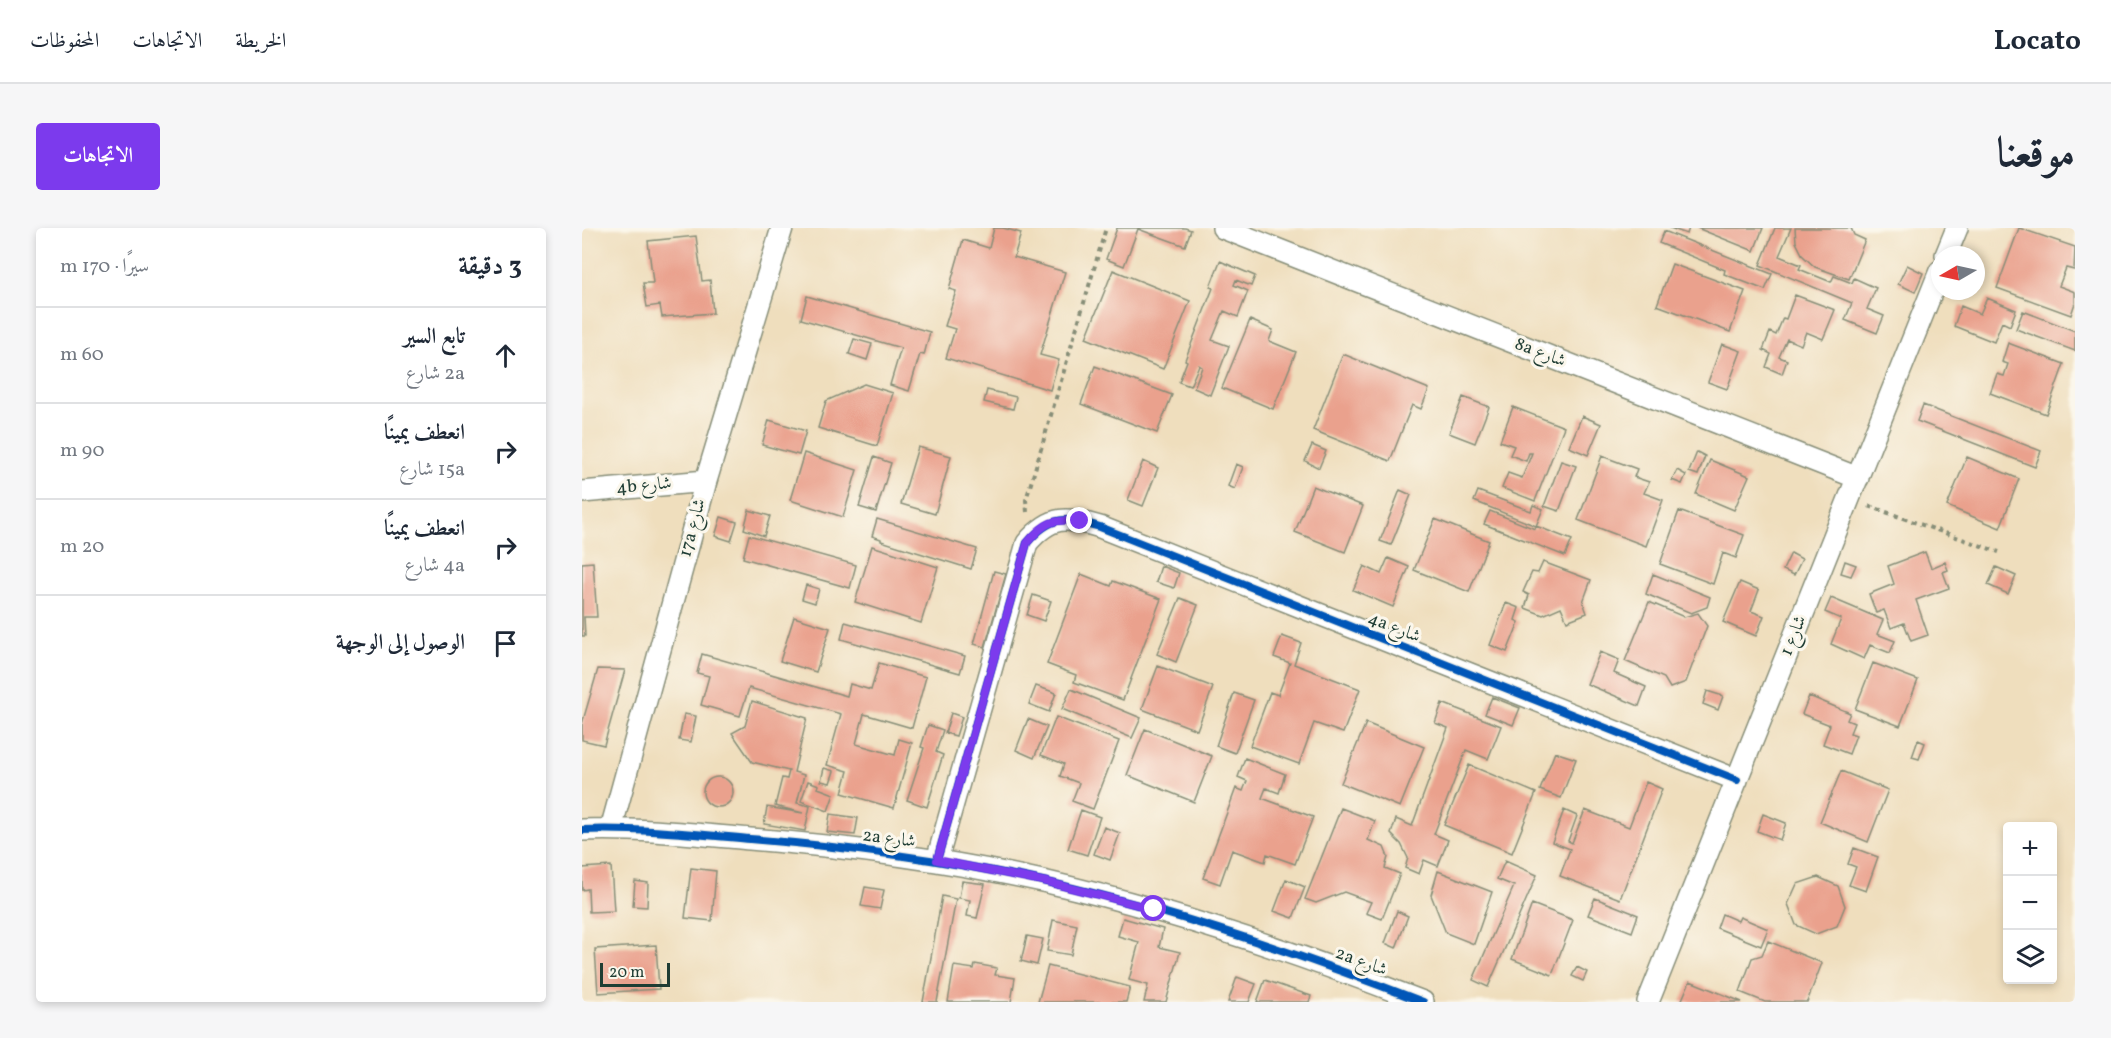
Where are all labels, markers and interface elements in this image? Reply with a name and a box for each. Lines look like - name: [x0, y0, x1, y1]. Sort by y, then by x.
- text: Locato: [1994, 22, 2081, 61]
- text: المحفوظات: [30, 27, 99, 56]
- text: الاتجاهات: [132, 27, 202, 56]
- text: الخريطة: [235, 27, 286, 56]
- button: الاتجاهات: [36, 123, 160, 190]
- text: موقعنا: [1997, 126, 2075, 185]
- north arrow: [1931, 246, 1985, 300]
- text: 3 دقيقة: [458, 249, 522, 285]
- text: سيرًا · 170 m: [60, 253, 149, 281]
- text: تابع السير: [403, 322, 465, 353]
- street label: 8a شارع: [1510, 332, 1569, 375]
- icon: ahead: [489, 339, 522, 372]
- text: 60 m: [60, 341, 104, 369]
- text: 2a شارع: [406, 360, 465, 388]
- text: انعطف يمينًا: [384, 418, 465, 449]
- icon: right: [489, 435, 522, 468]
- text: 90 m: [60, 437, 105, 465]
- text: 15a شارع: [399, 456, 465, 484]
- street label: 4b شارع: [615, 471, 673, 502]
- street label: 17a شارع: [673, 496, 714, 560]
- route end: [1066, 507, 1092, 533]
- text: انعطف يمينًا: [384, 514, 465, 545]
- icon: right: [489, 531, 522, 564]
- text: 20 m: [60, 533, 104, 561]
- text: 4a شارع: [404, 552, 465, 580]
- street label: 4a شارع: [1364, 606, 1424, 651]
- street label: شارع 1: [1775, 612, 1814, 660]
- icon: arrive: [489, 627, 522, 660]
- text: الوصول إلى الوجهة: [336, 628, 465, 659]
- map controls: [2003, 822, 2057, 984]
- button: +: [2003, 822, 2057, 876]
- street label: 2a شارع: [861, 823, 917, 856]
- button: −: [2003, 876, 2057, 930]
- route start: [1140, 895, 1166, 921]
- button: layers: [2003, 930, 2057, 984]
- street label: 2a شارع: [1331, 941, 1390, 984]
- scale bar: [600, 960, 670, 988]
- text: 20 m: [609, 962, 644, 984]

